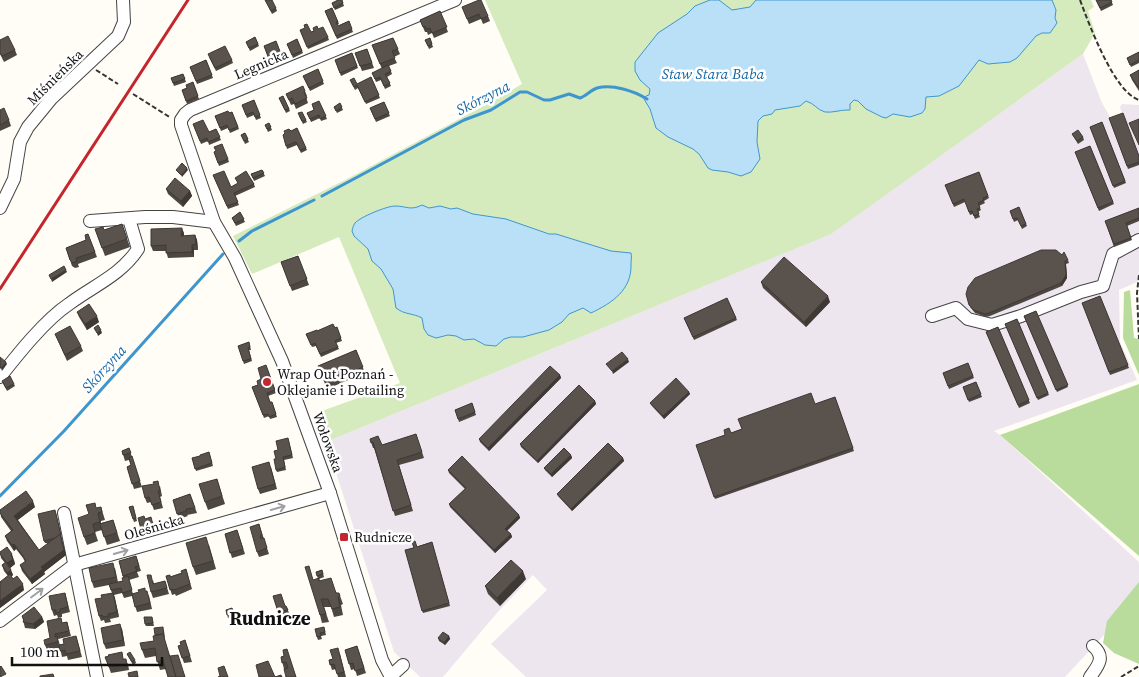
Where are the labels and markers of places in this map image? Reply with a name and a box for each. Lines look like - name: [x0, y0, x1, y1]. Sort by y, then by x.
- place label: Wrap Out Poznań - Oklejanie i Detailing: [277, 364, 404, 400]
- marker: Wrap Out Poznań - Oklejanie i Detailing: [261, 376, 273, 388]
- place label: Rudnicze: [354, 527, 412, 547]
- marker: Rudnicze: [338, 531, 350, 543]

